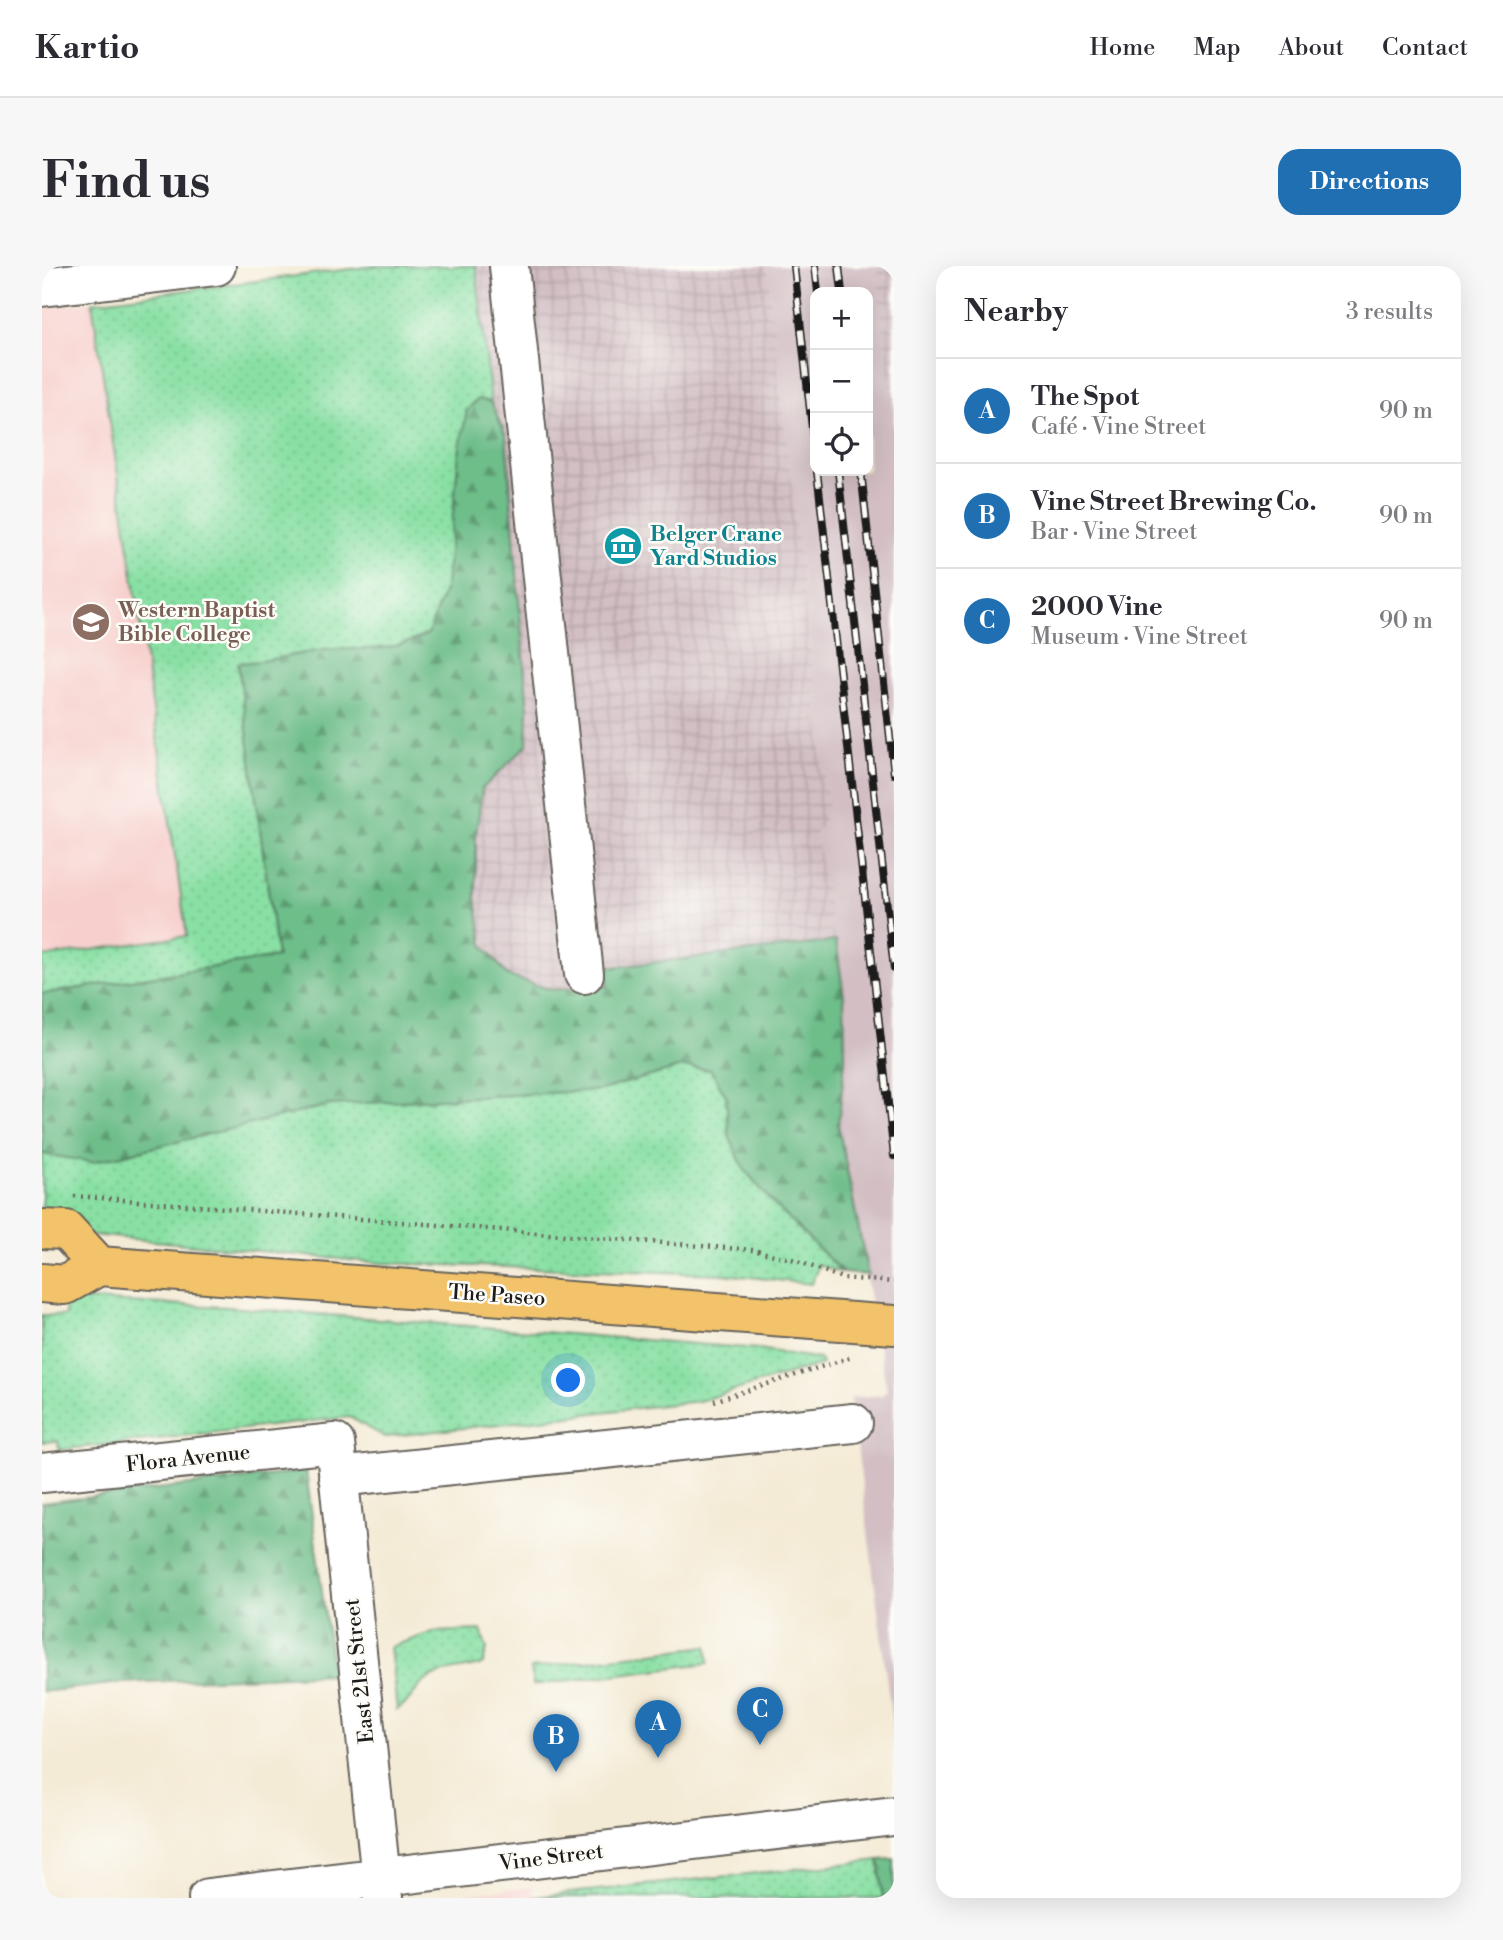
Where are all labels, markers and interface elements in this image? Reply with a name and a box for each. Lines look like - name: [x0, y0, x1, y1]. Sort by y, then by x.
- text: Kartio: [35, 28, 139, 69]
- text: Home: [1090, 33, 1155, 63]
- text: Map: [1193, 33, 1241, 63]
- text: About: [1279, 33, 1344, 63]
- text: Contact: [1382, 33, 1468, 63]
- button: Directions: [1278, 149, 1461, 215]
- text: Find us: [42, 152, 211, 213]
- map controls: [810, 287, 873, 476]
- button: +: [810, 287, 873, 350]
- text: Nearby: [964, 293, 1068, 331]
- text: 3 results: [1346, 298, 1433, 326]
- button: −: [810, 350, 873, 413]
- text: The Spot: [1031, 381, 1139, 413]
- text: A: [979, 397, 995, 425]
- text: 90 m: [1379, 397, 1433, 425]
- button: locate: [810, 413, 873, 476]
- text: Café · Vine Street: [1031, 413, 1206, 441]
- text: Vine Street Brewing Co.: [1031, 486, 1317, 518]
- text: B: [978, 502, 996, 530]
- text: 90 m: [1379, 502, 1433, 530]
- text: Bar · Vine Street: [1031, 518, 1197, 546]
- place label: Belger Crane Yard Studios: [650, 522, 782, 572]
- museum icon: Belger Crane Yard Studios: [602, 525, 644, 567]
- text: 2000 Vine: [1031, 591, 1163, 623]
- place label: Western Baptist Bible College: [117, 598, 275, 648]
- school or university icon: Western Baptist Bible College: [70, 601, 112, 643]
- text: C: [979, 607, 995, 635]
- text: 90 m: [1379, 607, 1433, 635]
- text: Museum · Vine Street: [1031, 623, 1248, 651]
- street label: The Paseo: [447, 1280, 546, 1312]
- your location: [551, 1363, 585, 1397]
- street label: Flora Avenue: [125, 1440, 252, 1478]
- street label: East 21st Street: [339, 1597, 381, 1745]
- pin: C: [737, 1687, 783, 1745]
- pin: A: [635, 1700, 681, 1758]
- pin: B: [533, 1714, 579, 1772]
- street label: Vine Street: [496, 1839, 605, 1877]

